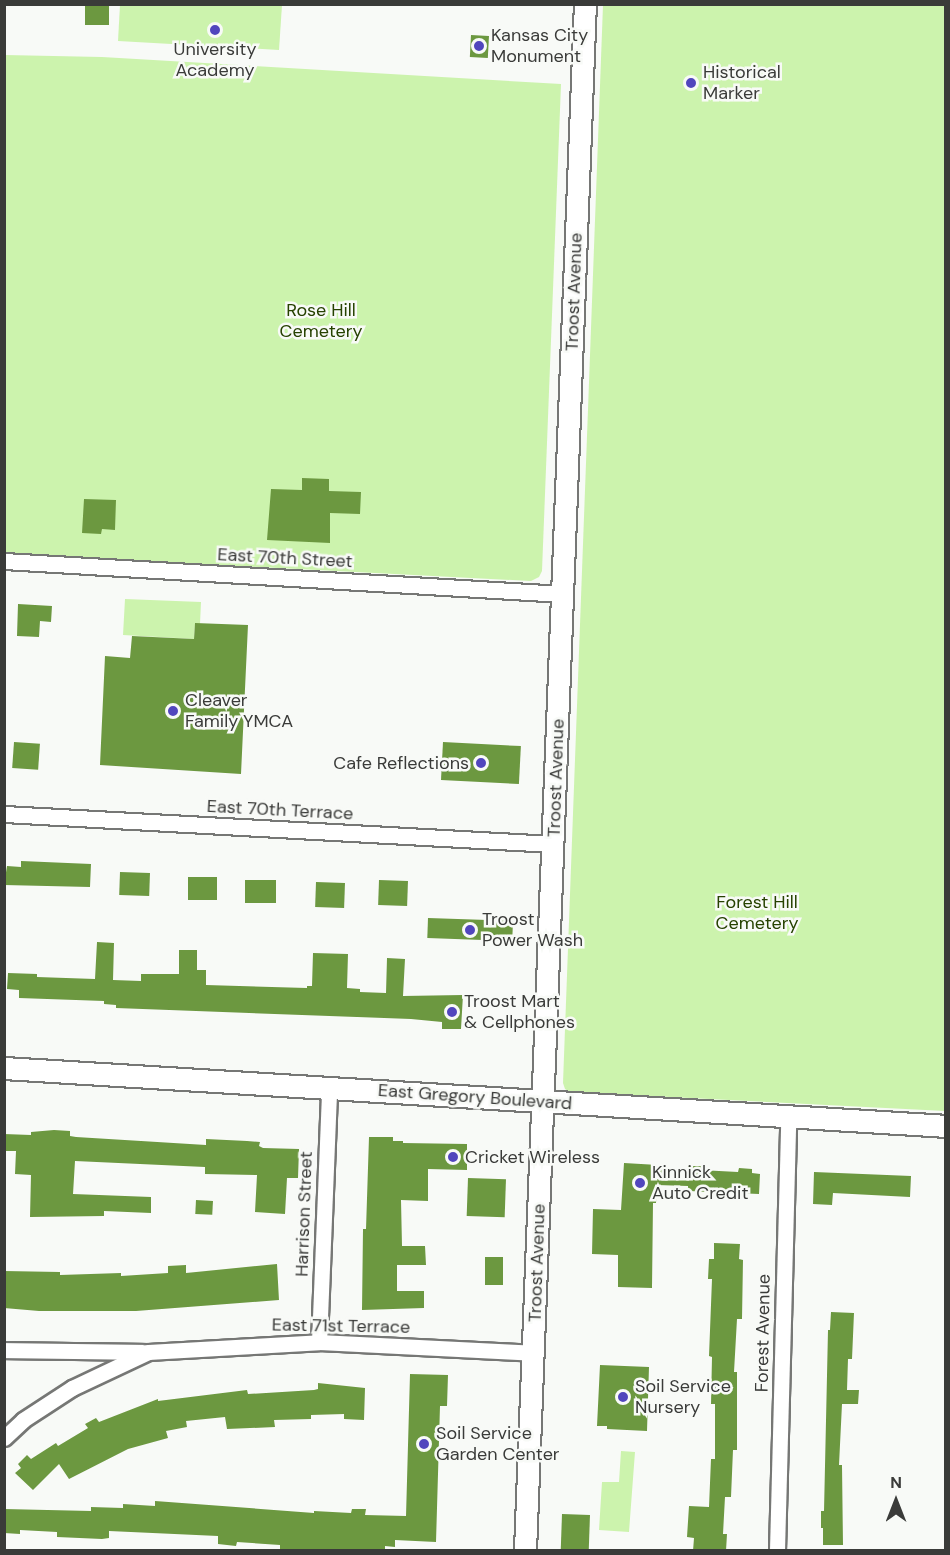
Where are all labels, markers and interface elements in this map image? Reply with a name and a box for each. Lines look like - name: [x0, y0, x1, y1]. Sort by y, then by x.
- marker: University Academy: [208, 23, 222, 37]
- place label: Kansas City Monument: [491, 25, 588, 68]
- place label: University Academy: [174, 39, 256, 82]
- marker: Kansas City Monument: [472, 39, 486, 53]
- place label: Historical Marker: [703, 62, 781, 104]
- marker: Historical Marker: [684, 76, 698, 90]
- street label: Troost Avenue: [561, 232, 587, 352]
- park label: Rose Hill Cemetery: [280, 300, 362, 342]
- street label: East 70th Street: [217, 544, 353, 572]
- place label: Cleaver Family YMCA: [185, 690, 293, 732]
- marker: Cleaver Family YMCA: [166, 704, 180, 718]
- street label: Troost Avenue: [543, 718, 569, 838]
- place label: Cafe Reflections: [333, 752, 469, 774]
- marker: Cafe Reflections: [474, 756, 488, 770]
- street label: East 70th Terrace: [206, 795, 354, 825]
- park label: Forest Hill Cemetery: [716, 892, 798, 934]
- place label: Troost Power Wash: [482, 909, 583, 952]
- marker: Troost Power Wash: [463, 923, 477, 937]
- place label: Troost Mart & Cellphones: [464, 991, 575, 1034]
- marker: Troost Mart & Cellphones: [445, 1005, 459, 1019]
- street label: East Gregory Boulevard: [377, 1079, 573, 1115]
- place label: Cricket Wireless: [465, 1146, 600, 1168]
- marker: Cricket Wireless: [446, 1150, 460, 1164]
- street label: Harrison Street: [291, 1151, 317, 1277]
- place label: Kinnick Auto Credit: [652, 1162, 748, 1204]
- marker: Kinnick Auto Credit: [633, 1176, 647, 1190]
- street label: Troost Avenue: [524, 1203, 550, 1323]
- street label: Forest Avenue: [751, 1274, 775, 1392]
- street label: East 71st Terrace: [272, 1314, 410, 1338]
- place label: Soil Service Nursery: [635, 1376, 731, 1418]
- marker: Soil Service Nursery: [616, 1390, 630, 1404]
- place label: Soil Service Garden Center: [436, 1423, 560, 1466]
- marker: Soil Service Garden Center: [417, 1437, 431, 1451]
- north arrow: [866, 1471, 926, 1531]
- text: N: [890, 1472, 902, 1493]

